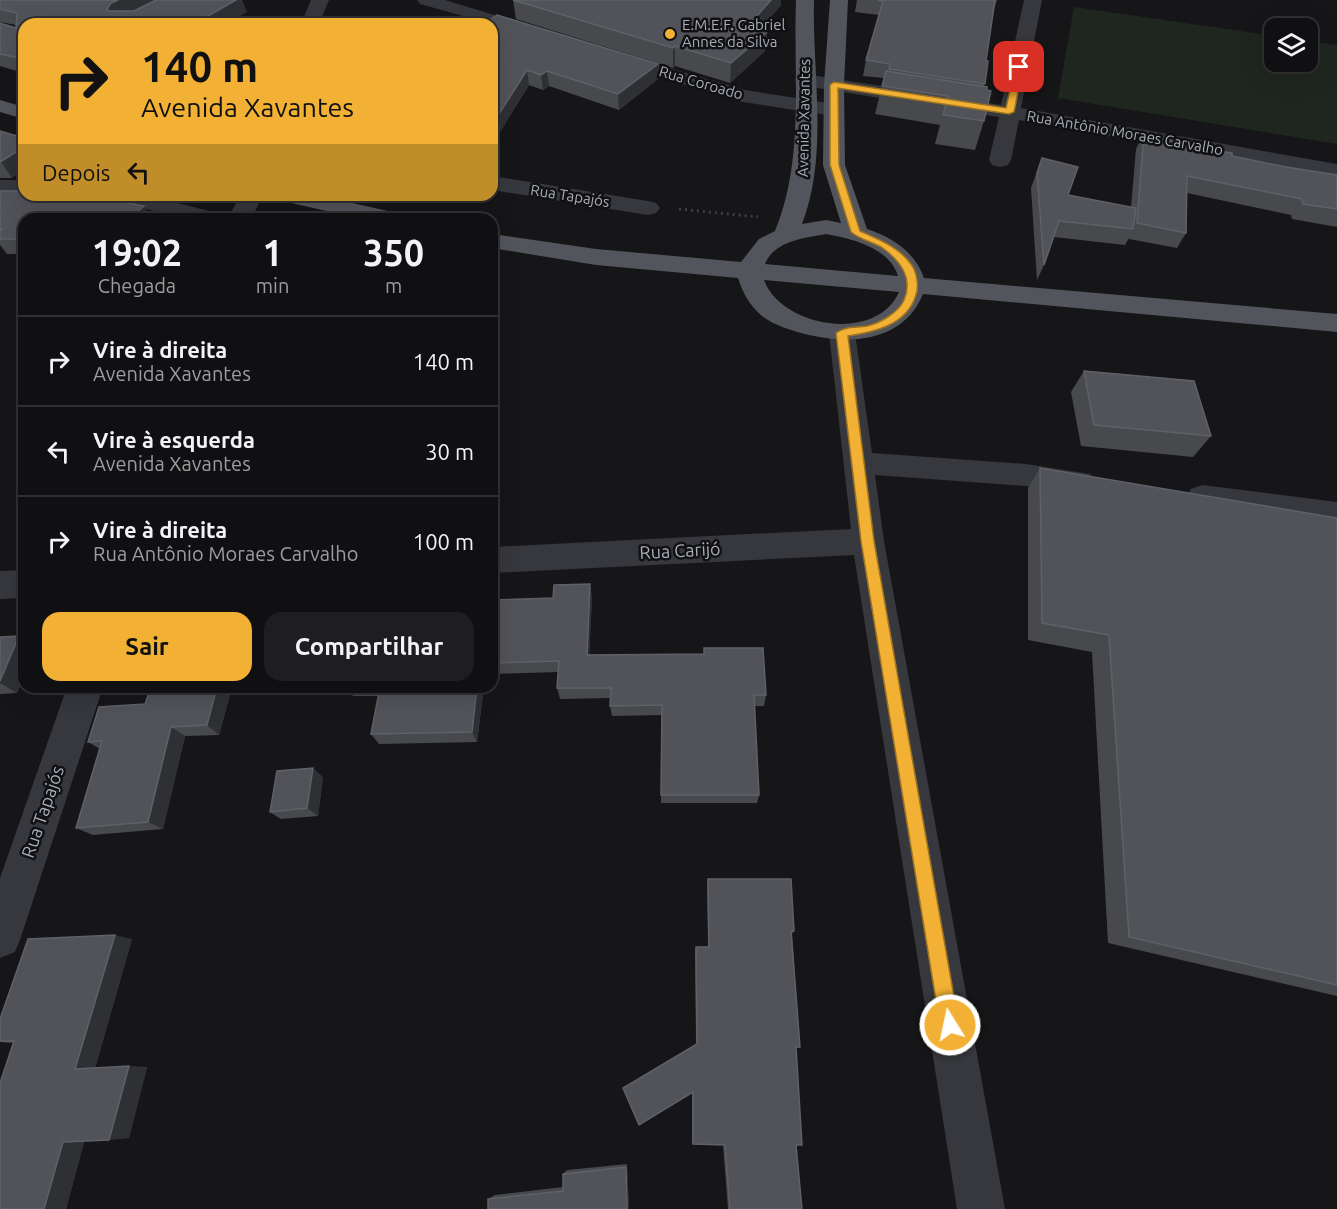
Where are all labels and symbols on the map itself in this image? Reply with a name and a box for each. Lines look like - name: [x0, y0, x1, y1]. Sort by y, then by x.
- place label: E.M.E.F. Gabriel Annes da Silva: [682, 16, 785, 50]
- marker: E.M.E.F. Gabriel Annes da Silva: [663, 27, 677, 41]
- pin: [993, 41, 1044, 92]
- street label: Avenida Xavantes: [794, 59, 813, 177]
- street label: Rua Coroado: [657, 62, 745, 103]
- street label: Rua Antônio Moraes Carvalho: [1026, 107, 1225, 158]
- street label: Rua Tapajós: [529, 181, 611, 210]
- street label: Rua Carijó: [639, 538, 721, 562]
- street label: Rua Tapajós: [17, 763, 67, 860]
- position arrow: [918, 993, 982, 1057]

